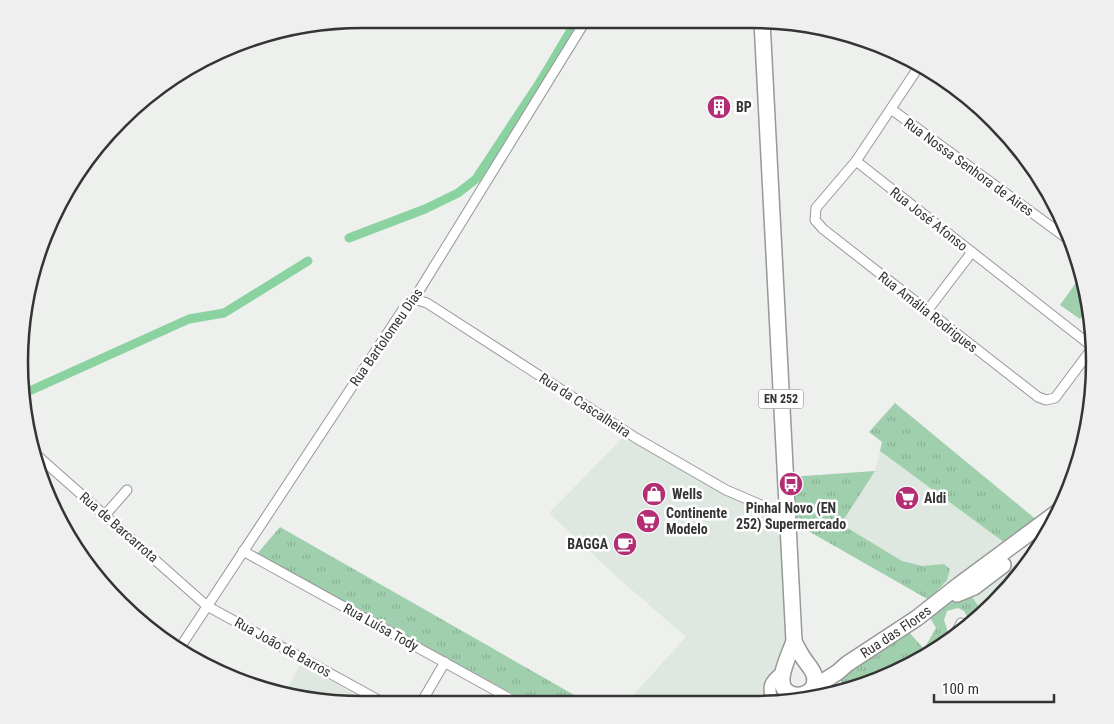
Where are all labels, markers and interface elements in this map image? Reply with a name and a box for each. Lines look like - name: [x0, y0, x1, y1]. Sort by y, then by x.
- building icon: BP: [706, 94, 732, 120]
- place label: BP: [736, 99, 752, 115]
- street label: Rua Nossa Senhora de Aires: [901, 115, 1037, 219]
- street label: Rua José Afonso: [887, 184, 971, 254]
- street label: Rua Amália Rodrigues: [875, 268, 981, 356]
- street label: Rua Bartolomeu Dias: [346, 285, 426, 389]
- street label: Rua da Cascalheira: [536, 370, 634, 440]
- road number: EN 252: [758, 389, 804, 408]
- bus stop icon: Pinhal Novo (EN 252) Supermercado: [778, 471, 804, 497]
- shop icon: Wells: [641, 481, 667, 507]
- supermarket icon: Aldi: [894, 485, 920, 511]
- place label: Wells: [672, 486, 702, 502]
- street label: Rua de Barcarrota: [76, 489, 162, 565]
- place label: Aldi: [924, 490, 946, 506]
- place label: Pinhal Novo (EN 252) Supermercado: [736, 500, 846, 533]
- place label: Continente Modelo: [666, 505, 727, 537]
- supermarket icon: Continente Modelo: [635, 508, 661, 534]
- cafe icon: BAGGA: [612, 531, 638, 557]
- place label: BAGGA: [567, 536, 609, 552]
- street label: Rua Luísa Tody: [341, 600, 421, 654]
- street label: Rua das Flores: [857, 602, 934, 661]
- street label: Rua João de Barros: [232, 614, 334, 680]
- scale bar: [934, 672, 1054, 704]
- text: 100 m: [942, 680, 979, 698]

